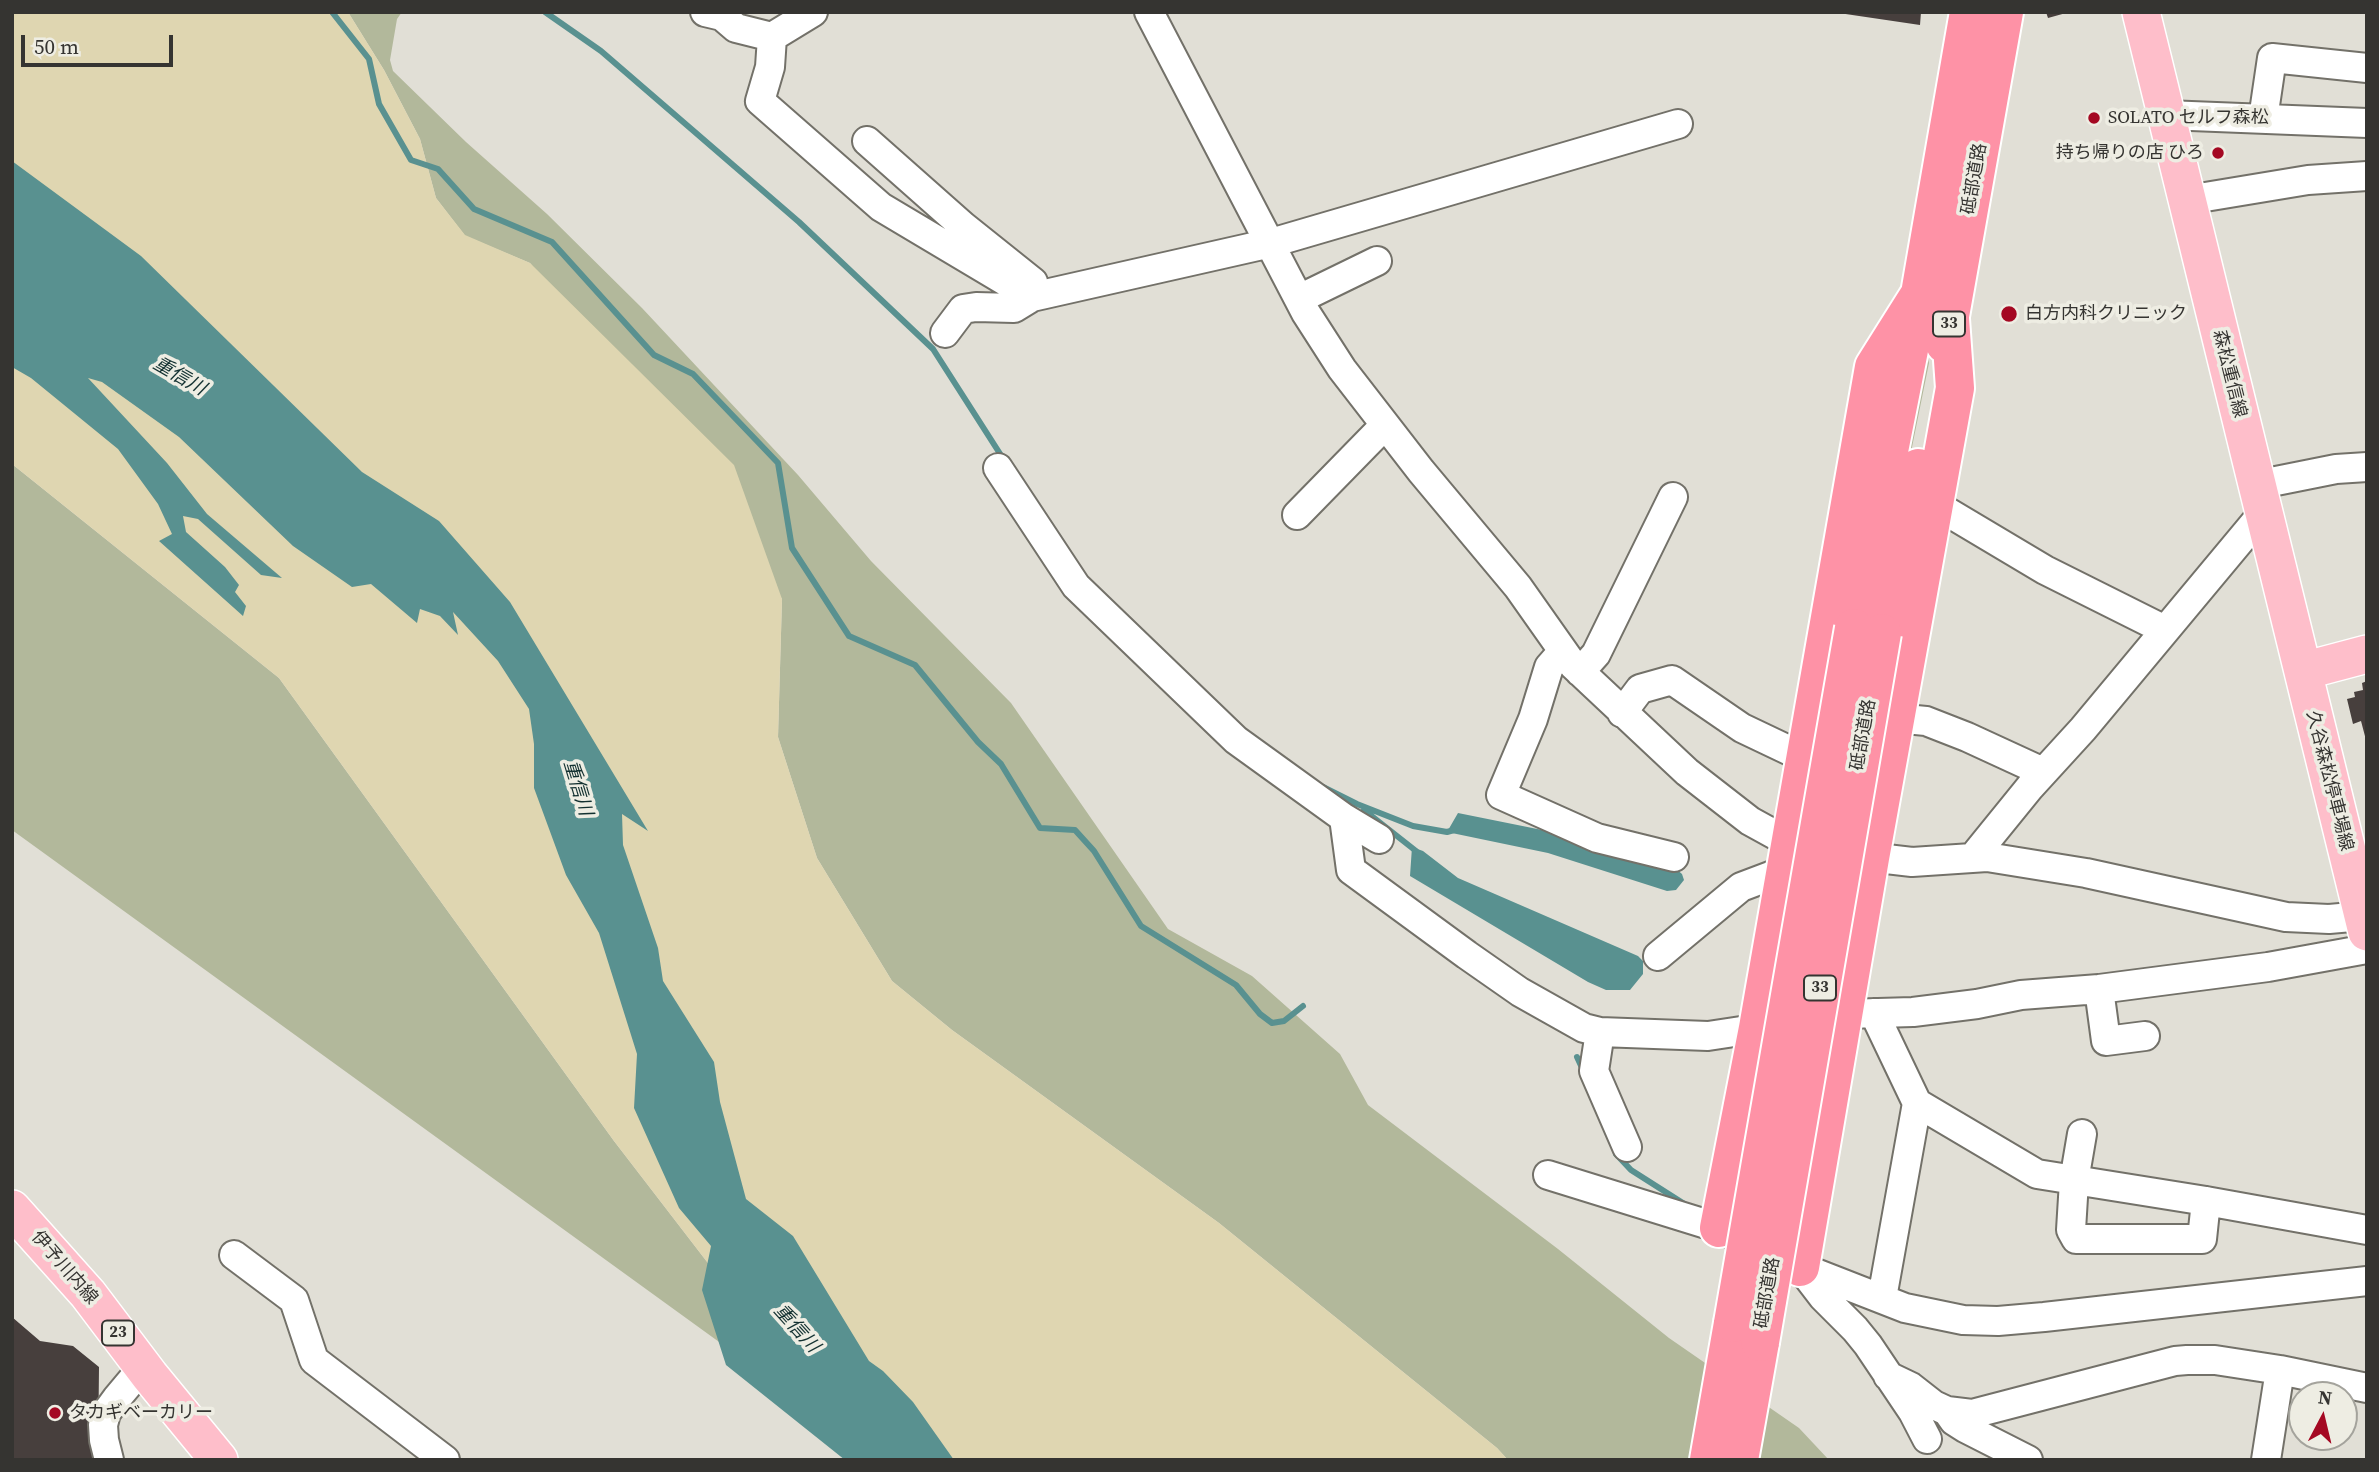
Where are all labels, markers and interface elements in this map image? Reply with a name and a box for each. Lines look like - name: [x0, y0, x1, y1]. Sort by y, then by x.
- scale bar: [24, 21, 177, 65]
- text: 50 m: [34, 32, 79, 61]
- place label: SOLATO セルフ森松: [2108, 107, 2269, 129]
- marker: SOLATO セルフ森松: [2086, 110, 2102, 126]
- street label: 砥部道路: [1958, 142, 1992, 216]
- place label: 持ち帰りの店 ひろ: [2056, 142, 2204, 164]
- marker: 持ち帰りの店 ひろ: [2210, 145, 2226, 161]
- place label: 白方内科クリニック: [2025, 303, 2187, 325]
- marker: 白方内科クリニック: [1999, 304, 2019, 324]
- road number: 33: [1933, 312, 1965, 336]
- street label: 森松重信線: [2208, 328, 2250, 420]
- water label: 重信川: [149, 353, 209, 401]
- street label: 砥部道路: [1847, 698, 1881, 772]
- street label: 久谷森松停車場線: [2301, 709, 2357, 853]
- water label: 重信川: [558, 757, 596, 819]
- road number: 33: [1804, 976, 1836, 1000]
- street label: 伊予川内線: [26, 1227, 102, 1309]
- street label: 砥部道路: [1751, 1256, 1785, 1330]
- water label: 重信川: [768, 1300, 824, 1358]
- road number: 23: [102, 1320, 134, 1345]
- north arrow: [2288, 1381, 2358, 1451]
- text: N: [2317, 1383, 2334, 1411]
- place label: タカギベーカリー: [69, 1402, 213, 1424]
- marker: タカギベーカリー: [47, 1405, 63, 1421]

